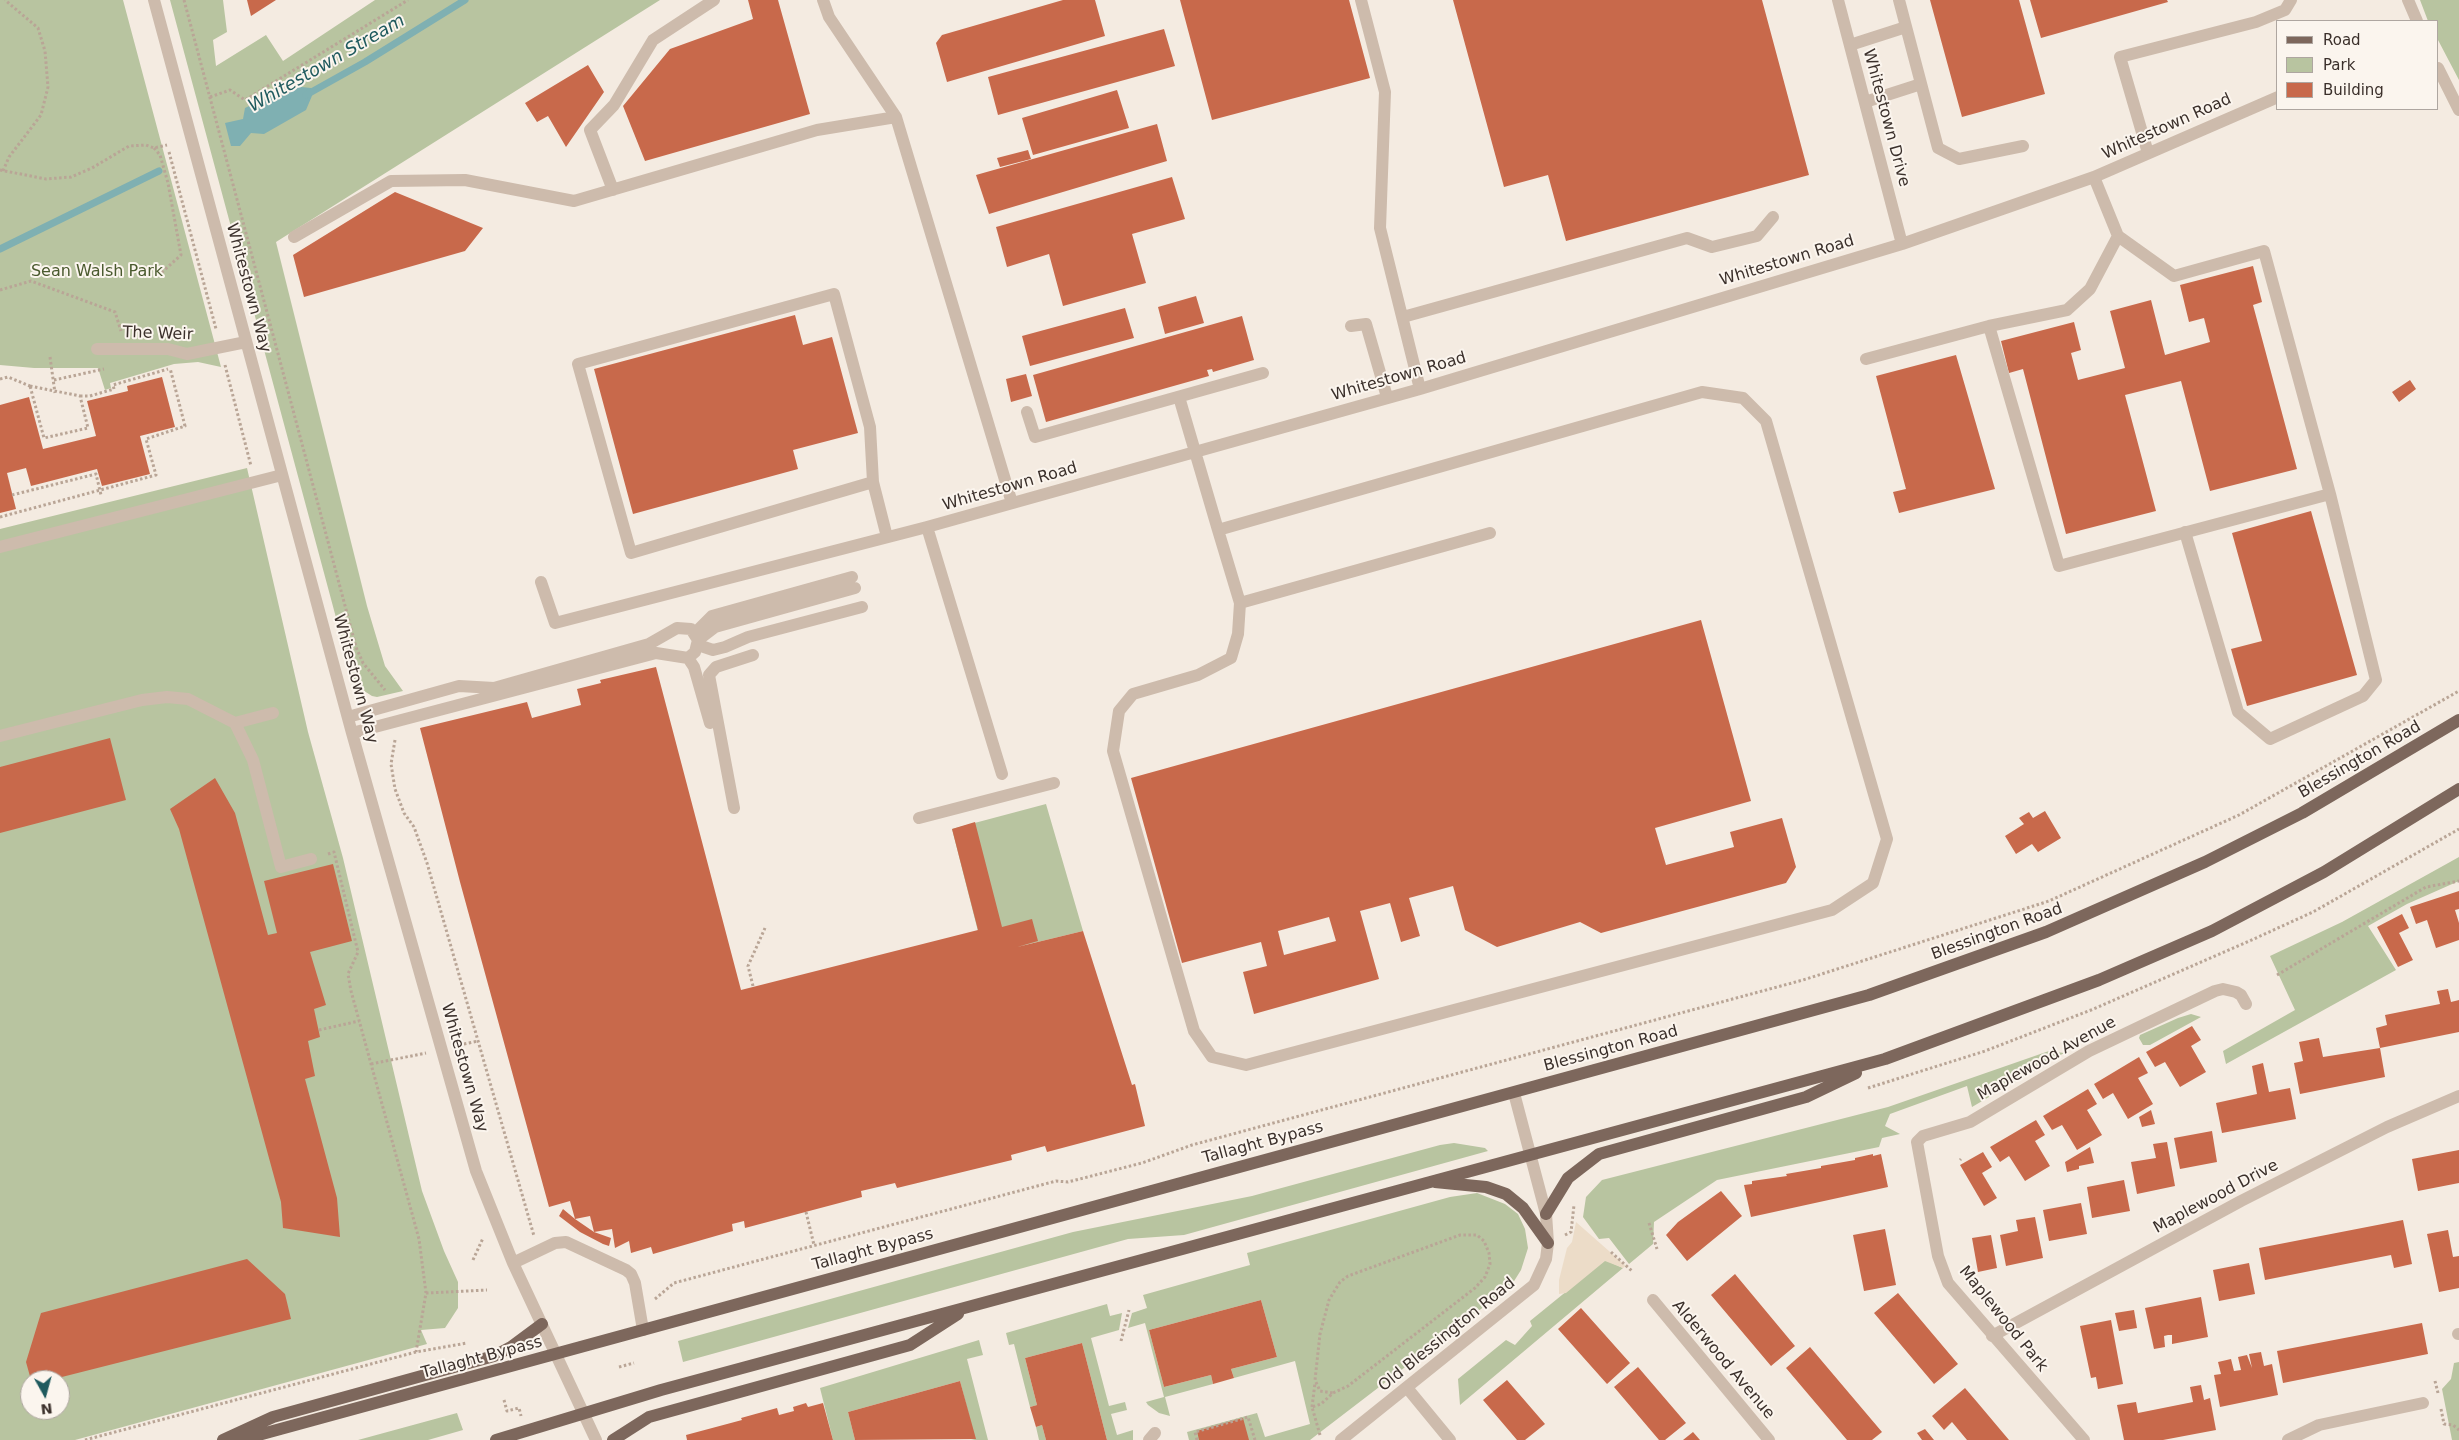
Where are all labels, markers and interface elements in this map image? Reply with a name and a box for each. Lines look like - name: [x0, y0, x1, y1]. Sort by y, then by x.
- water label: Whitestown Stream: [245, 10, 409, 118]
- legend: [2276, 20, 2439, 110]
- text: Road: [2323, 31, 2361, 49]
- street label: Whitestown Drive: [1858, 47, 1914, 189]
- text: Park: [2323, 56, 2355, 74]
- text: Building: [2323, 81, 2384, 99]
- street label: Whitestown Road: [2099, 90, 2235, 164]
- street label: Whitestown Way: [221, 221, 275, 355]
- street label: Whitestown Road: [1718, 231, 1856, 291]
- park label: Sean Walsh Park: [31, 262, 163, 282]
- street label: The Weir: [122, 323, 194, 345]
- street label: Whitestown Road: [1329, 349, 1469, 405]
- street label: Whitestown Road: [940, 459, 1080, 515]
- street label: Whitestown Way: [328, 612, 382, 746]
- street label: Blessington Road: [2295, 717, 2425, 803]
- street label: Blessington Road: [1929, 899, 2065, 965]
- street label: Whitestown Way: [436, 1001, 492, 1135]
- street label: Maplewood Avenue: [1974, 1013, 2120, 1105]
- street label: Blessington Road: [1542, 1022, 1680, 1076]
- street label: Tallaght Bypass: [1200, 1118, 1326, 1168]
- street label: Maplewood Drive: [2150, 1156, 2282, 1238]
- street label: Tallaght Bypass: [810, 1225, 936, 1275]
- street label: Maplewood Park: [1954, 1262, 2052, 1376]
- street label: Old Blessington Road: [1375, 1274, 1519, 1396]
- street label: Alderwood Avenue: [1668, 1297, 1778, 1423]
- street label: Tallaght Bypass: [419, 1333, 545, 1383]
- north arrow: [20, 1370, 70, 1420]
- text: N: [40, 1400, 53, 1418]

